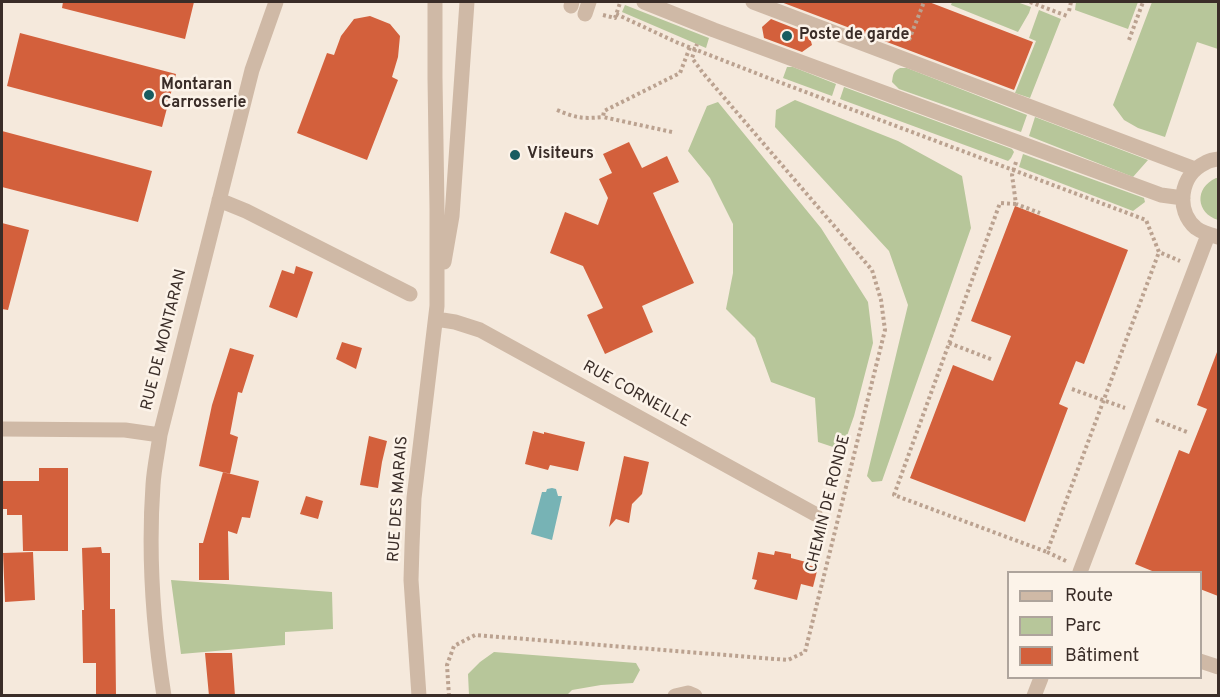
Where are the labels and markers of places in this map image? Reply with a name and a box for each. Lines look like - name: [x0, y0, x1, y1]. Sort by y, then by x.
- place label: Poste de garde: [799, 26, 909, 46]
- marker: Poste de garde: [780, 29, 794, 43]
- place label: Montaran Carrosserie: [161, 76, 246, 114]
- marker: Montaran Carrosserie: [142, 88, 156, 102]
- place label: Visiteurs: [527, 145, 594, 165]
- marker: Visiteurs: [508, 148, 522, 162]

